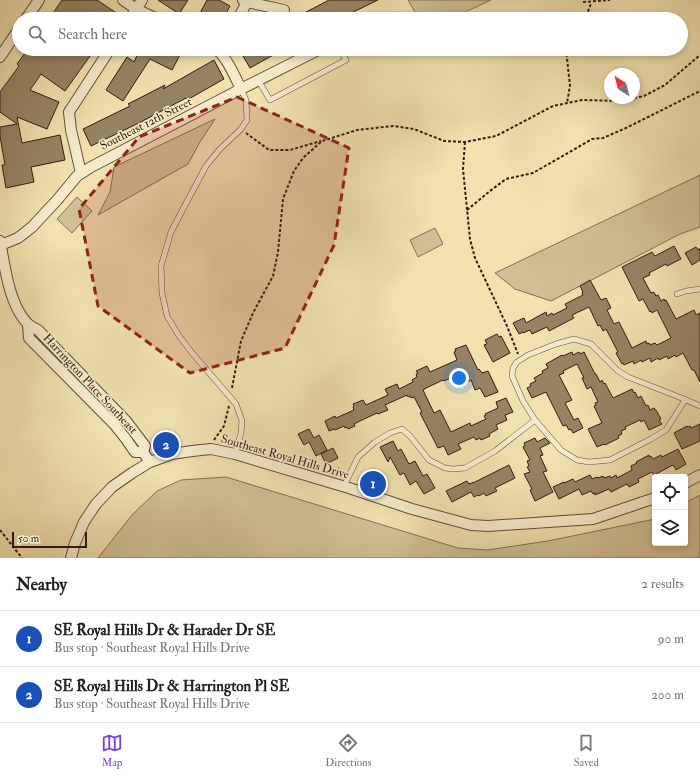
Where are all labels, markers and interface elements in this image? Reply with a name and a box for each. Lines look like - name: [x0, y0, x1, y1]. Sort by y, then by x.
- search box: [12, 12, 688, 56]
- icon: search: [26, 23, 48, 45]
- text: Search here: [58, 25, 127, 44]
- north arrow: [604, 68, 640, 104]
- street label: Southeast 12th Street: [97, 94, 195, 154]
- street label: Harrington Place Southeast: [40, 331, 140, 437]
- your location: [449, 368, 469, 388]
- pin: 2: [153, 430, 179, 460]
- street label: Southeast Royal Hills Drive: [219, 432, 351, 482]
- pin: 1: [360, 469, 386, 499]
- map controls: [652, 474, 688, 546]
- button: locate: [652, 474, 688, 510]
- button: layers: [652, 510, 688, 546]
- scale bar: [12, 530, 87, 549]
- text: 50 m: [18, 532, 39, 545]
- text: Nearby: [16, 574, 67, 595]
- text: 2 results: [641, 576, 684, 592]
- text: SE Royal Hills Dr & Harader Dr SE: [54, 621, 275, 640]
- text: 1: [27, 631, 31, 647]
- text: 90 m: [658, 631, 684, 647]
- text: Bus stop · Southeast Royal Hills Drive: [54, 640, 250, 656]
- text: SE Royal Hills Dr & Harrington Pl SE: [54, 677, 289, 696]
- text: 2: [26, 687, 32, 703]
- text: 200 m: [651, 687, 684, 703]
- text: Bus stop · Southeast Royal Hills Drive: [54, 696, 250, 712]
- tab: Map: [101, 732, 123, 769]
- tab: Directions: [325, 732, 372, 769]
- tab: Saved: [574, 732, 599, 769]

